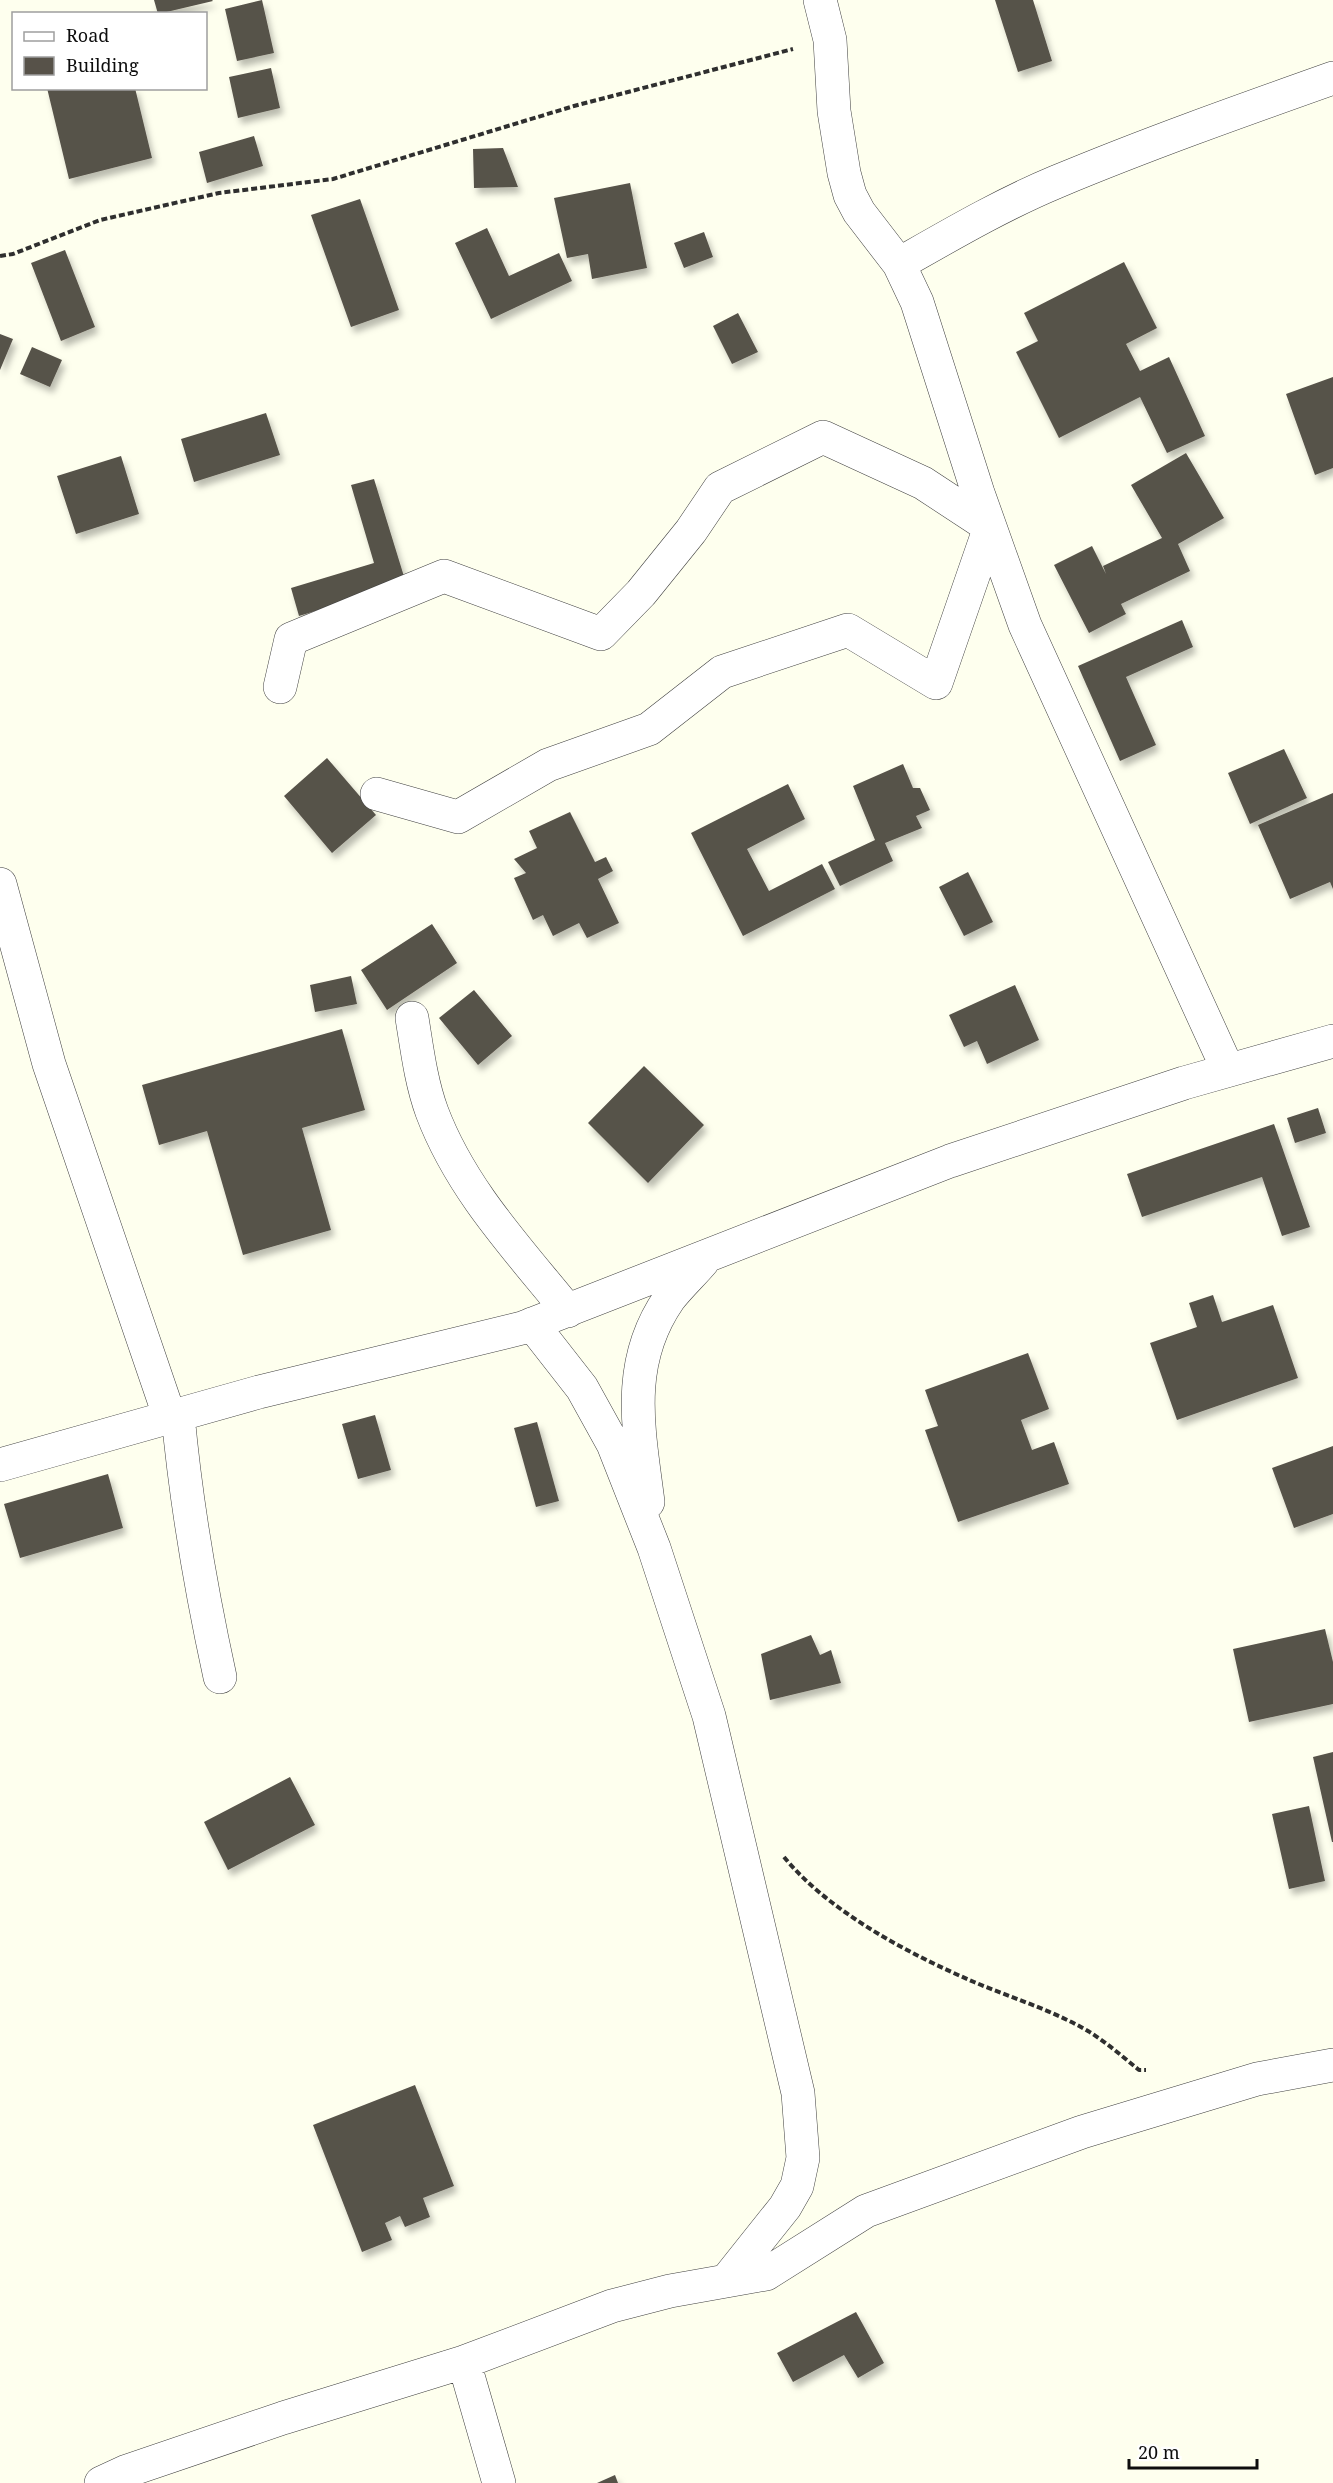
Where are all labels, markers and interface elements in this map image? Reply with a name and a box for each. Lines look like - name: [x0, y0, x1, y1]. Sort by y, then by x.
- legend: [12, 12, 207, 90]
- text: Road: [66, 23, 109, 47]
- text: Building: [66, 53, 139, 77]
- scale bar: [1129, 2432, 1256, 2470]
- text: 20 m: [1138, 2440, 1180, 2464]

